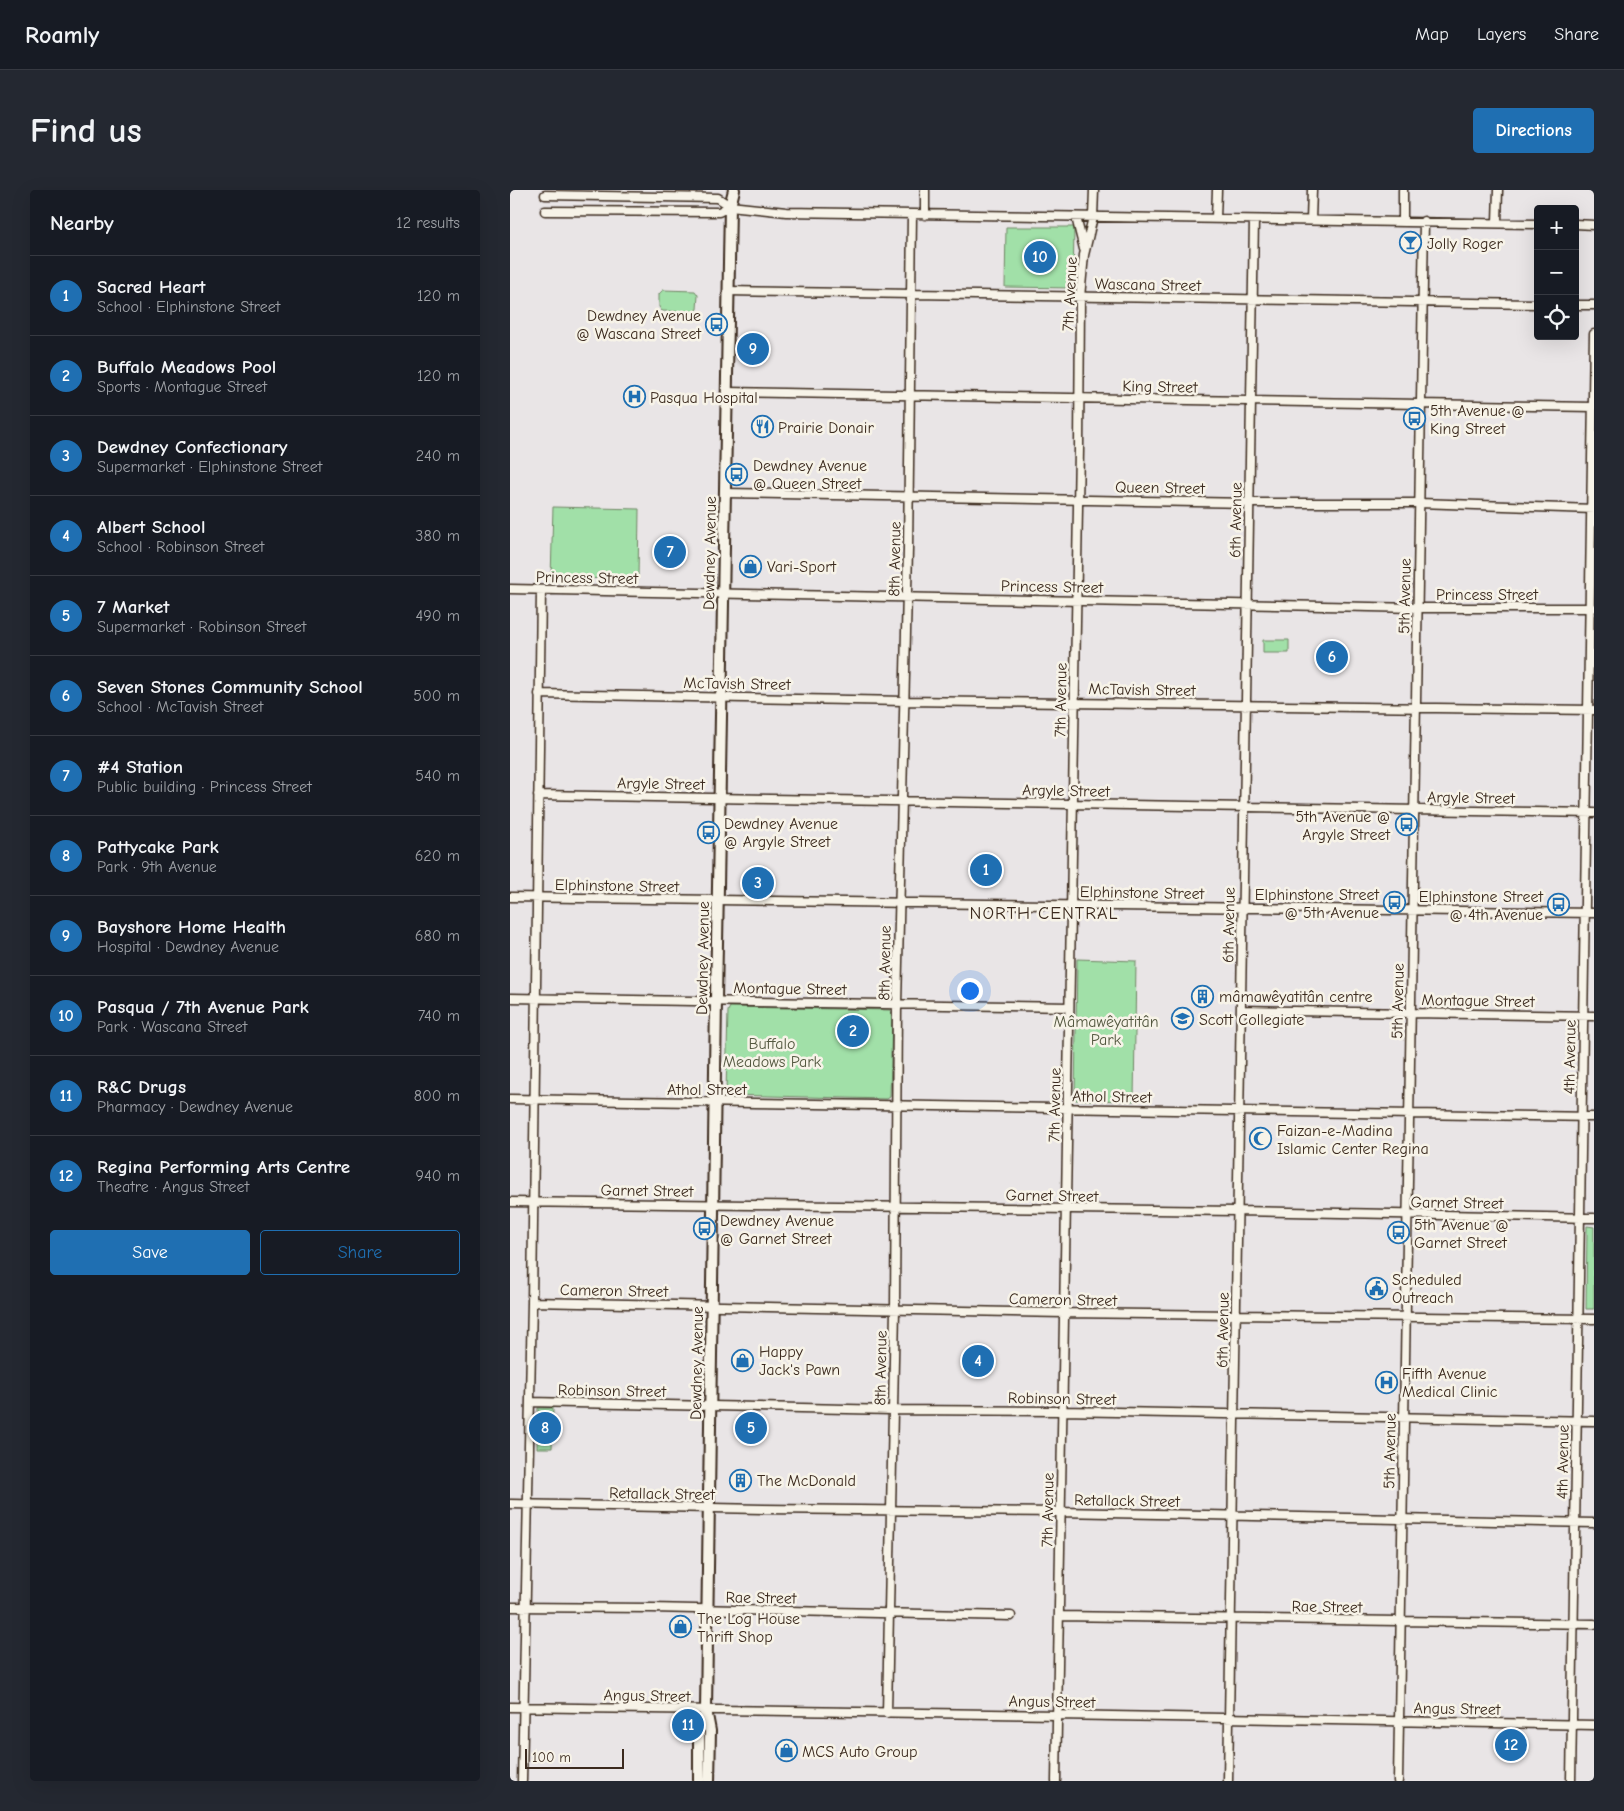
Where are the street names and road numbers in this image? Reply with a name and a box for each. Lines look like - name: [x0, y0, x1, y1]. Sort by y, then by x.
- street label: 7th Avenue: [1059, 256, 1081, 332]
- street label: Wascana Street: [1095, 275, 1202, 295]
- street label: King Street: [1122, 377, 1198, 397]
- street label: Queen Street: [1115, 478, 1205, 498]
- street label: 6th Avenue: [1226, 482, 1246, 558]
- street label: Dewdney Avenue: [700, 496, 720, 610]
- street label: 8th Avenue: [885, 521, 905, 597]
- street label: 5th Avenue: [1395, 558, 1415, 634]
- street label: Princess Street: [536, 568, 639, 588]
- street label: Princess Street: [1001, 577, 1104, 597]
- street label: Princess Street: [1436, 586, 1539, 604]
- street label: 7th Avenue: [1051, 662, 1071, 738]
- street label: McTavish Street: [683, 674, 791, 694]
- street label: McTavish Street: [1088, 680, 1196, 700]
- street label: Argyle Street: [617, 774, 705, 794]
- street label: Argyle Street: [1022, 781, 1110, 801]
- street label: Argyle Street: [1427, 788, 1515, 808]
- street label: Elphinstone Street: [555, 876, 680, 896]
- street label: Elphinstone Street: [1080, 883, 1205, 903]
- street label: 6th Avenue: [1219, 887, 1239, 963]
- street label: Dewdney Avenue: [693, 901, 713, 1015]
- street label: 8th Avenue: [875, 925, 895, 1001]
- street label: 5th Avenue: [1388, 963, 1408, 1039]
- street label: Montague Street: [733, 979, 847, 999]
- street label: Montague Street: [1421, 991, 1535, 1011]
- street label: 4th Avenue: [1560, 1019, 1580, 1095]
- street label: 7th Avenue: [1045, 1067, 1065, 1143]
- street label: Athol Street: [667, 1081, 747, 1099]
- street label: Athol Street: [1072, 1087, 1152, 1107]
- street label: Garnet Street: [600, 1181, 694, 1201]
- street label: Garnet Street: [1005, 1186, 1099, 1206]
- street label: Garnet Street: [1410, 1193, 1504, 1213]
- street label: Cameron Street: [560, 1281, 669, 1301]
- street label: Cameron Street: [1009, 1290, 1118, 1310]
- street label: 6th Avenue: [1213, 1292, 1233, 1368]
- street label: Dewdney Avenue: [687, 1306, 707, 1420]
- street label: 8th Avenue: [871, 1330, 891, 1406]
- street label: Robinson Street: [558, 1381, 667, 1401]
- street label: Robinson Street: [1008, 1389, 1117, 1409]
- street label: 5th Avenue: [1380, 1413, 1400, 1489]
- street label: 4th Avenue: [1553, 1424, 1573, 1500]
- street label: 7th Avenue: [1038, 1472, 1058, 1548]
- street label: Retallack Street: [609, 1484, 715, 1504]
- street label: Retallack Street: [1074, 1491, 1180, 1511]
- street label: Rae Street: [725, 1588, 797, 1608]
- street label: Rae Street: [1291, 1597, 1363, 1617]
- street label: Angus Street: [603, 1686, 691, 1706]
- street label: Angus Street: [1008, 1692, 1096, 1712]
- street label: Angus Street: [1413, 1699, 1501, 1719]

